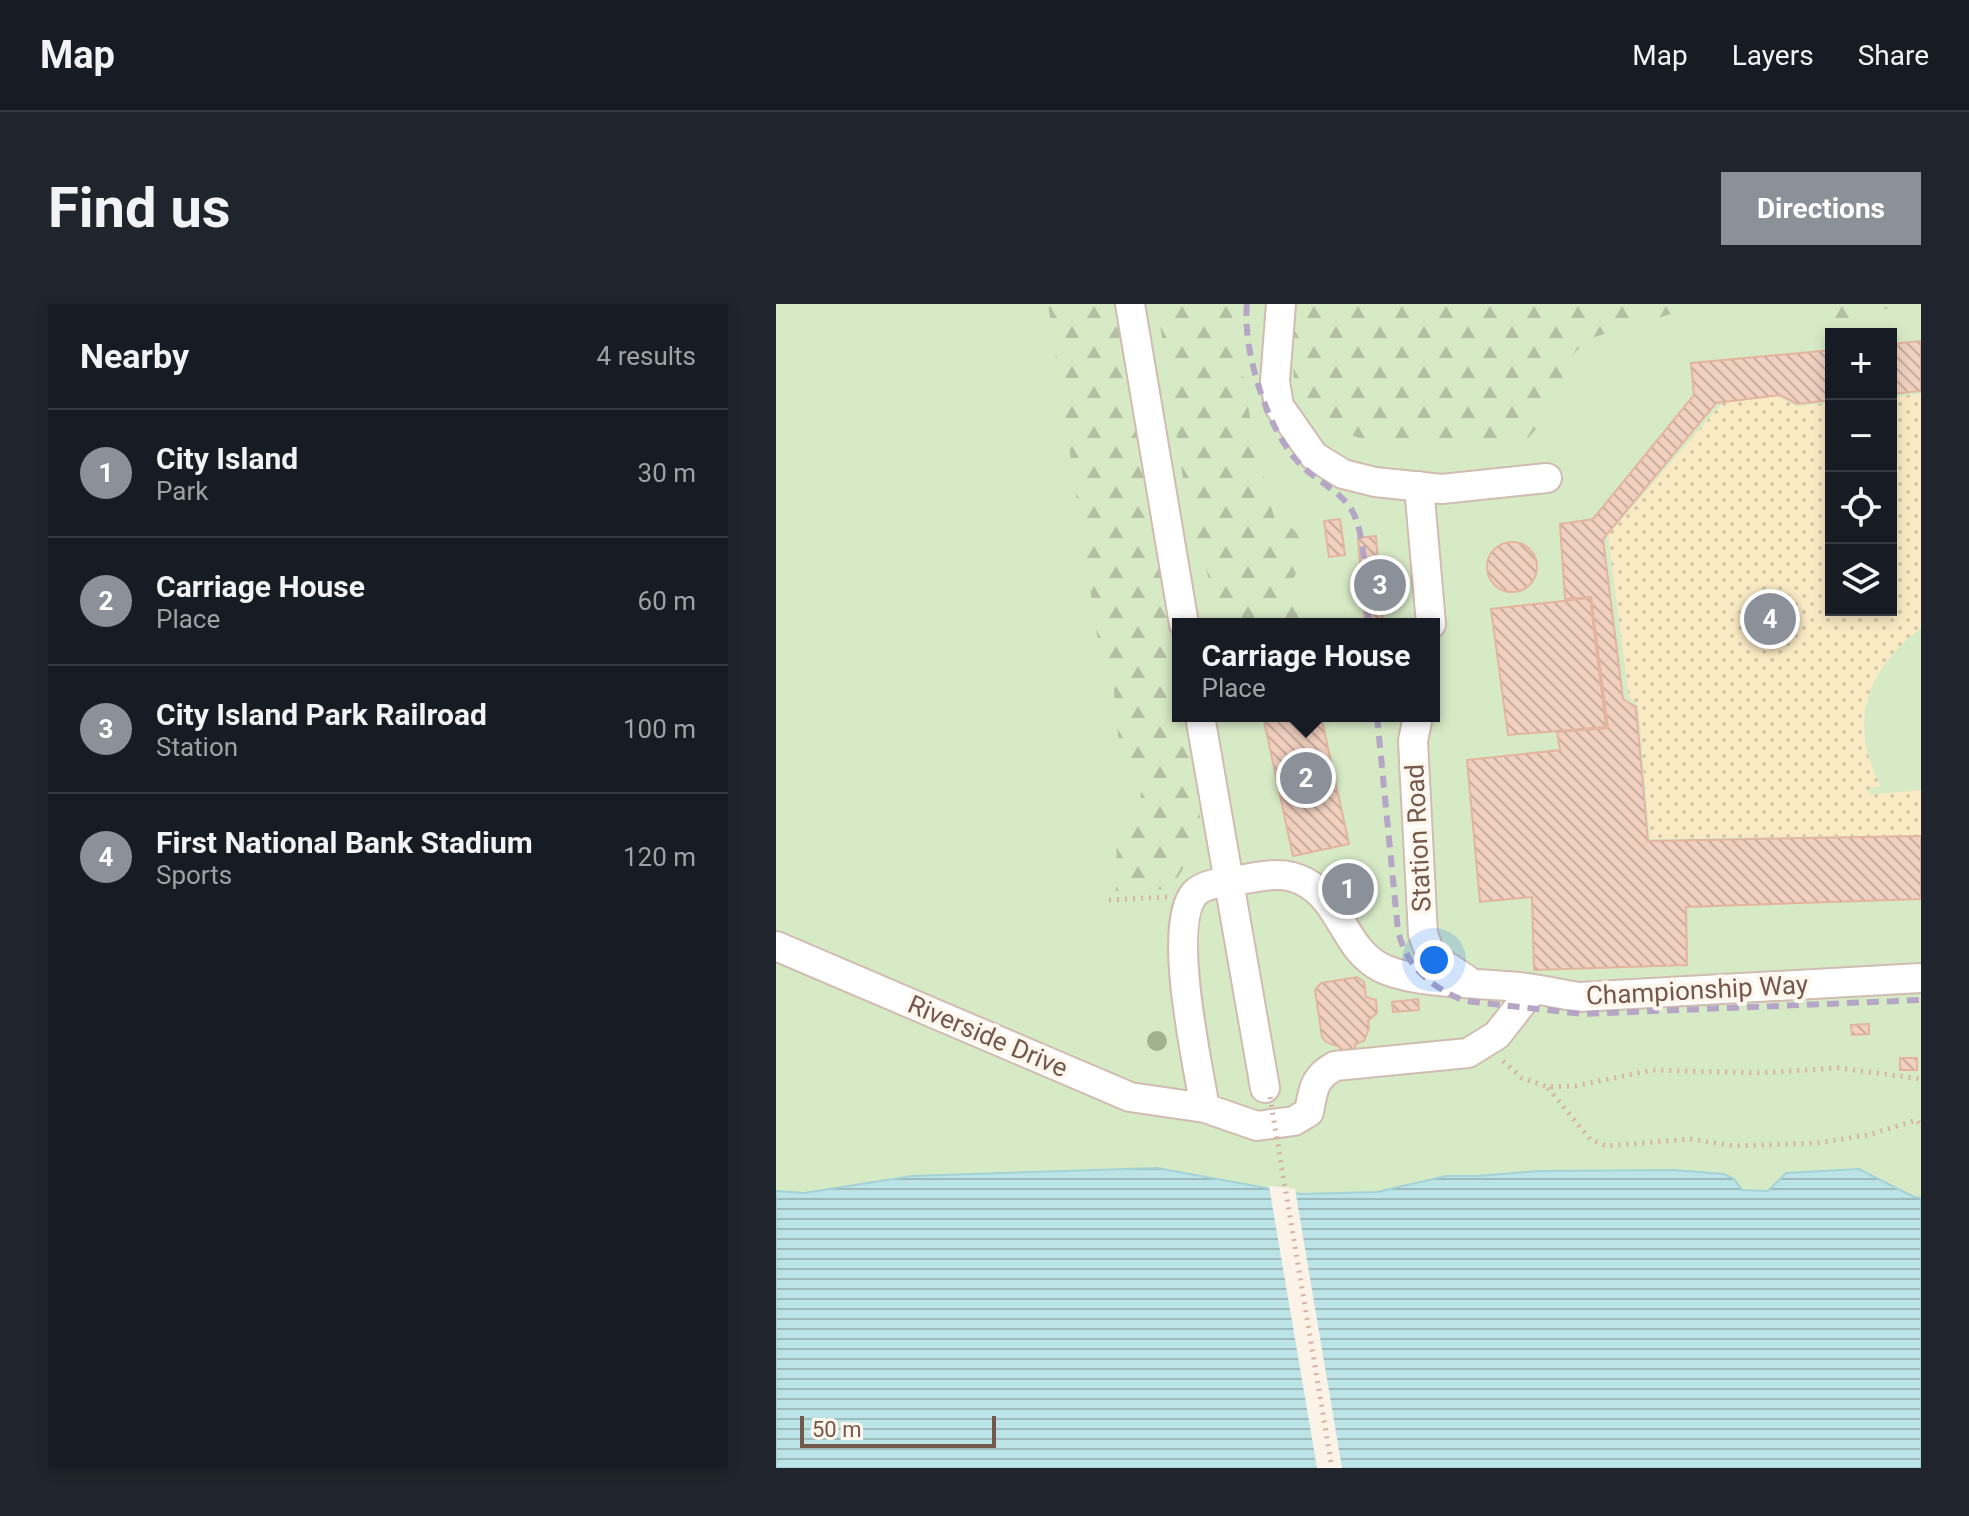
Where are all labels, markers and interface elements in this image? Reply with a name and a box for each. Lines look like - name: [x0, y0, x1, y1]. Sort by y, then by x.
- text: Map: [40, 33, 115, 77]
- text: Map: [1632, 39, 1688, 72]
- text: Layers: [1732, 39, 1814, 72]
- text: Share: [1858, 39, 1929, 72]
- button: Directions: [1721, 172, 1921, 245]
- text: Find us: [48, 175, 231, 241]
- map controls: [1825, 328, 1897, 616]
- button: +: [1825, 328, 1897, 400]
- text: Nearby: [80, 336, 189, 376]
- text: 4 results: [597, 341, 696, 371]
- button: −: [1825, 400, 1897, 472]
- text: City Island: [156, 441, 298, 476]
- text: 1: [99, 458, 113, 488]
- text: 30 m: [638, 458, 696, 488]
- button: locate: [1825, 472, 1897, 544]
- text: Park: [156, 476, 208, 506]
- button: layers: [1825, 544, 1897, 616]
- pin: 3: [1354, 555, 1406, 615]
- text: Carriage House: [156, 569, 365, 604]
- text: 2: [99, 586, 113, 616]
- text: 60 m: [638, 586, 696, 616]
- pin: 4: [1744, 589, 1796, 649]
- text: Place: [156, 604, 220, 634]
- popup: [1172, 618, 1440, 722]
- text: Carriage House: [1202, 638, 1410, 673]
- text: Place: [1202, 673, 1266, 703]
- text: City Island Park Railroad: [156, 697, 487, 732]
- text: 3: [99, 714, 113, 744]
- text: 100 m: [623, 714, 696, 744]
- text: Station: [156, 732, 238, 762]
- pin: 2: [1280, 748, 1332, 808]
- street label: Station Road: [1399, 763, 1437, 913]
- text: First National Bank Stadium: [156, 825, 533, 860]
- text: 4: [99, 842, 113, 872]
- text: 120 m: [623, 842, 696, 872]
- pin: 1: [1322, 859, 1374, 919]
- text: Sports: [156, 860, 232, 890]
- your location: [1414, 940, 1454, 980]
- street label: Championship Way: [1585, 969, 1809, 1011]
- street label: Riverside Drive: [904, 989, 1072, 1083]
- scale bar: [800, 1412, 996, 1448]
- text: 50 m: [812, 1417, 861, 1442]

